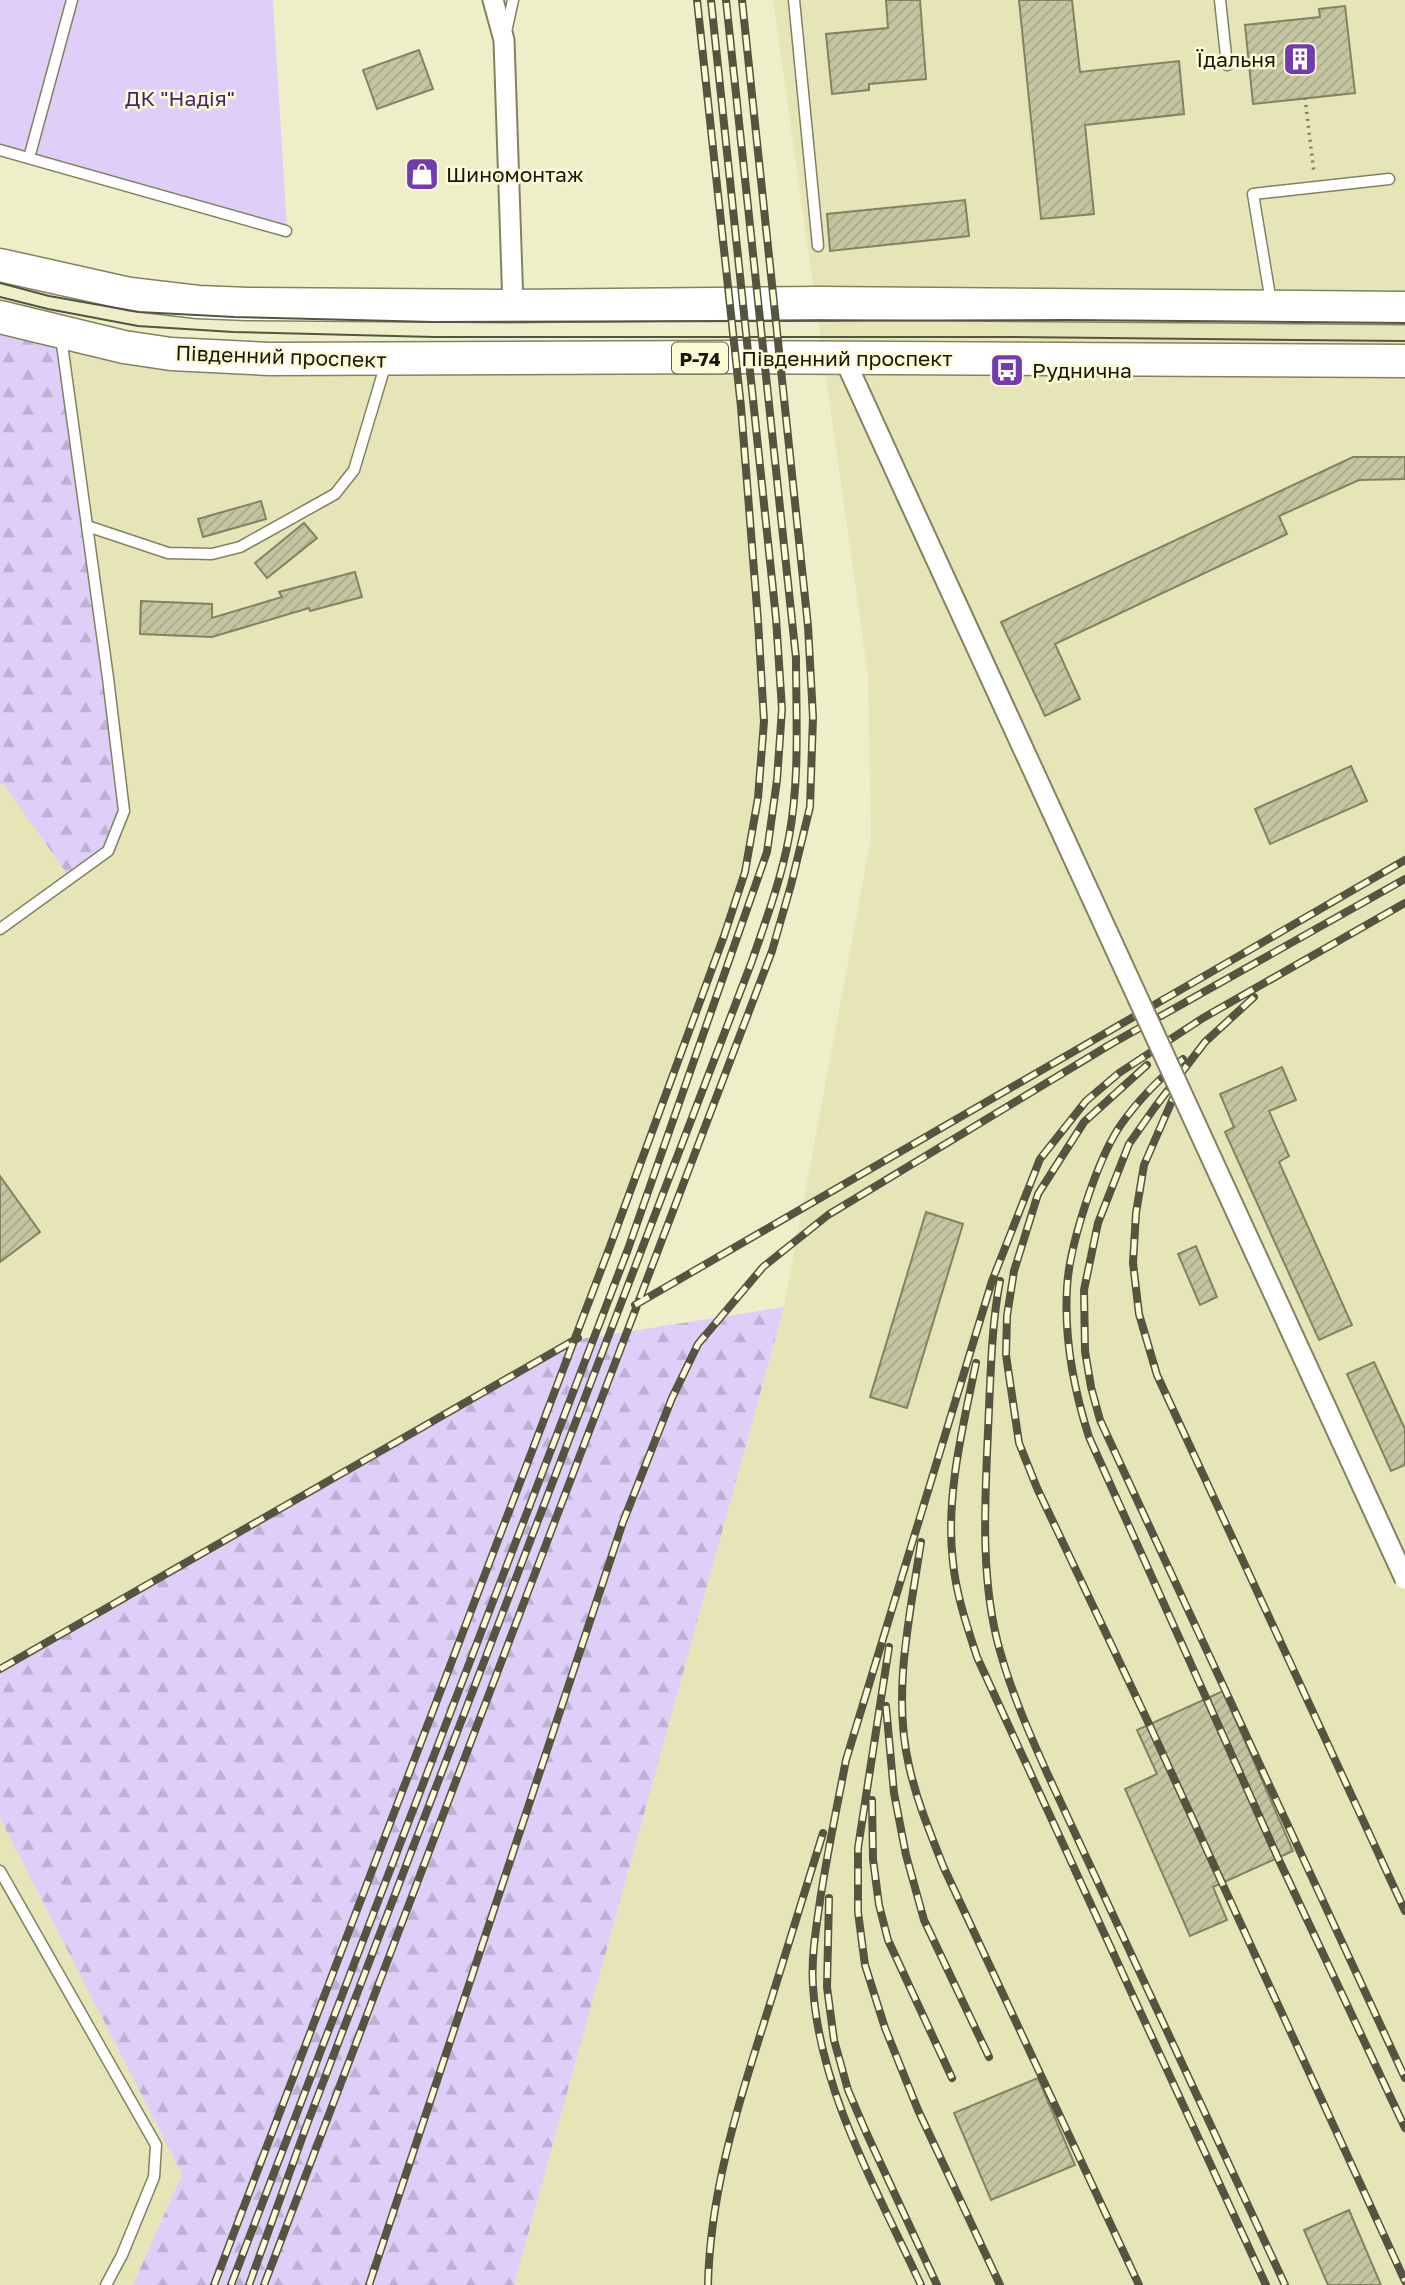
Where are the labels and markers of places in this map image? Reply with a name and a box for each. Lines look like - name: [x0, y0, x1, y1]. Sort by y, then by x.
- building icon: Їдальня: [1281, 40, 1319, 78]
- place label: Їдальня: [1196, 46, 1276, 72]
- shop icon: Шиномонтаж: [403, 155, 441, 193]
- place label: Шиномонтаж: [446, 161, 584, 187]
- bus stop icon: Руднична: [988, 351, 1026, 389]
- place label: Руднична: [1032, 357, 1132, 383]

